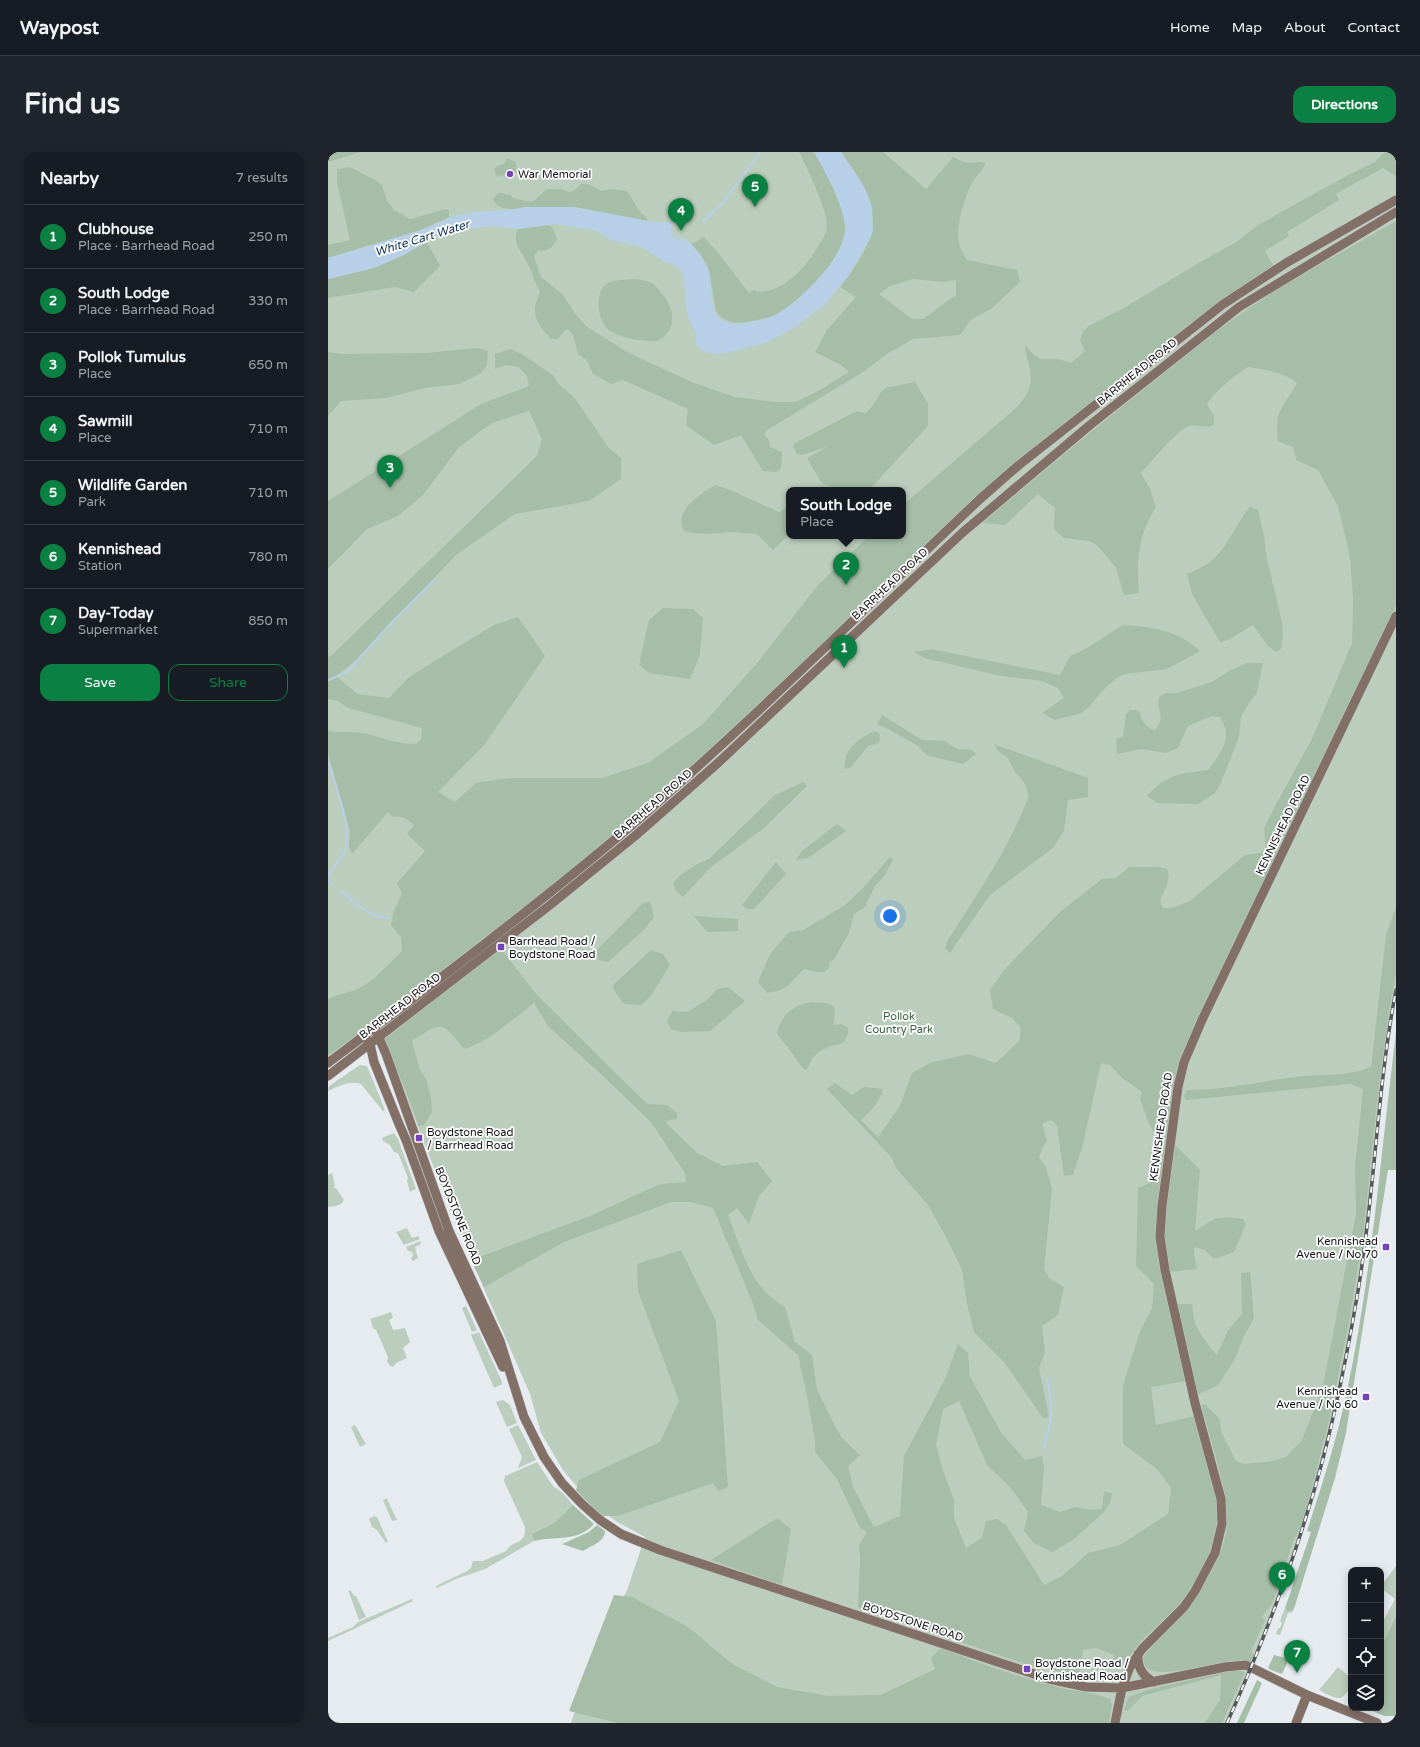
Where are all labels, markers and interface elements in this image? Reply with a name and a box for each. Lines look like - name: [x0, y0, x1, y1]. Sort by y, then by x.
- text: Waypost: [20, 17, 99, 39]
- text: Home: [1170, 19, 1210, 36]
- text: Map: [1232, 19, 1262, 36]
- text: About: [1284, 19, 1326, 36]
- text: Contact: [1348, 19, 1400, 36]
- button: Directions: [1293, 86, 1396, 123]
- text: Find us: [24, 87, 120, 121]
- text: Nearby: [40, 168, 99, 189]
- place label: War Memorial: [518, 168, 591, 181]
- marker: War Memorial: [505, 169, 515, 179]
- text: 7 results: [236, 170, 288, 186]
- pin: 5: [742, 174, 768, 207]
- pin: 4: [668, 198, 694, 231]
- water label: White Cart Water: [373, 217, 472, 259]
- text: Clubhouse: [78, 220, 154, 238]
- text: 1: [49, 229, 57, 245]
- text: 250 m: [248, 229, 288, 245]
- text: Place · Barrhead Road: [78, 238, 215, 254]
- text: South Lodge: [78, 284, 169, 302]
- text: 2: [49, 293, 57, 309]
- text: 330 m: [248, 293, 288, 309]
- text: Place · Barrhead Road: [78, 302, 215, 318]
- street label: BARRHEAD ROAD: [1094, 336, 1180, 408]
- text: Pollok Tumulus: [78, 348, 186, 366]
- text: 3: [49, 357, 57, 373]
- text: 650 m: [248, 357, 288, 373]
- text: Place: [78, 366, 111, 382]
- text: Sawmill: [78, 412, 132, 430]
- text: 4: [49, 421, 57, 437]
- text: 710 m: [248, 421, 288, 437]
- text: Place: [78, 430, 111, 446]
- pin: 3: [377, 455, 403, 488]
- text: Wildlife Garden: [78, 476, 188, 494]
- text: 5: [49, 485, 57, 501]
- text: 710 m: [248, 485, 288, 501]
- popup: [786, 487, 906, 539]
- text: Park: [78, 494, 106, 510]
- text: South Lodge: [800, 496, 892, 514]
- text: Place: [800, 514, 834, 530]
- text: Kennishead: [78, 540, 161, 558]
- street label: BARRHEAD ROAD: [849, 545, 931, 623]
- text: 6: [49, 549, 57, 565]
- text: 780 m: [248, 549, 288, 565]
- pin: 2: [833, 552, 859, 585]
- text: Station: [78, 558, 122, 574]
- text: Day-Today: [78, 604, 154, 622]
- text: 7: [49, 613, 57, 629]
- text: 850 m: [248, 613, 288, 629]
- text: Supermarket: [78, 622, 158, 638]
- pin: 1: [831, 635, 857, 668]
- button: Save: [40, 664, 160, 701]
- button: Share: [168, 664, 288, 701]
- street label: BARRHEAD ROAD: [611, 767, 695, 841]
- street label: KENNISHEAD ROAD: [1253, 773, 1313, 877]
- your location: [880, 906, 900, 926]
- place label: Barrhead Road / Boydstone Road: [509, 935, 596, 961]
- marker: Barrhead Road / Boydstone Road: [496, 942, 506, 952]
- street label: BARRHEAD ROAD: [357, 970, 443, 1042]
- park label: Pollok Country Park: [865, 1010, 933, 1036]
- street label: KENNISHEAD ROAD: [1147, 1072, 1175, 1182]
- place label: Boydstone Road / Barrhead Road: [427, 1126, 514, 1152]
- marker: Boydstone Road / Barrhead Road: [414, 1133, 424, 1143]
- street label: BOYDSTONE ROAD: [432, 1165, 484, 1267]
- place label: Kennishead Avenue / No 70: [1296, 1235, 1378, 1261]
- marker: Kennishead Avenue / No 70: [1381, 1242, 1391, 1252]
- place label: Kennishead Avenue / No 60: [1276, 1385, 1358, 1411]
- marker: Kennishead Avenue / No 60: [1361, 1392, 1371, 1402]
- pin: 6: [1269, 1562, 1295, 1595]
- map controls: [1348, 1567, 1384, 1711]
- button: +: [1348, 1567, 1384, 1603]
- street label: BOYDSTONE ROAD: [861, 1600, 965, 1644]
- button: −: [1348, 1603, 1384, 1639]
- button: locate: [1348, 1639, 1384, 1675]
- pin: 7: [1284, 1640, 1310, 1673]
- place label: Boydstone Road / Kennishead Road: [1035, 1657, 1129, 1683]
- marker: Boydstone Road / Kennishead Road: [1022, 1664, 1032, 1674]
- button: layers: [1348, 1675, 1384, 1711]

